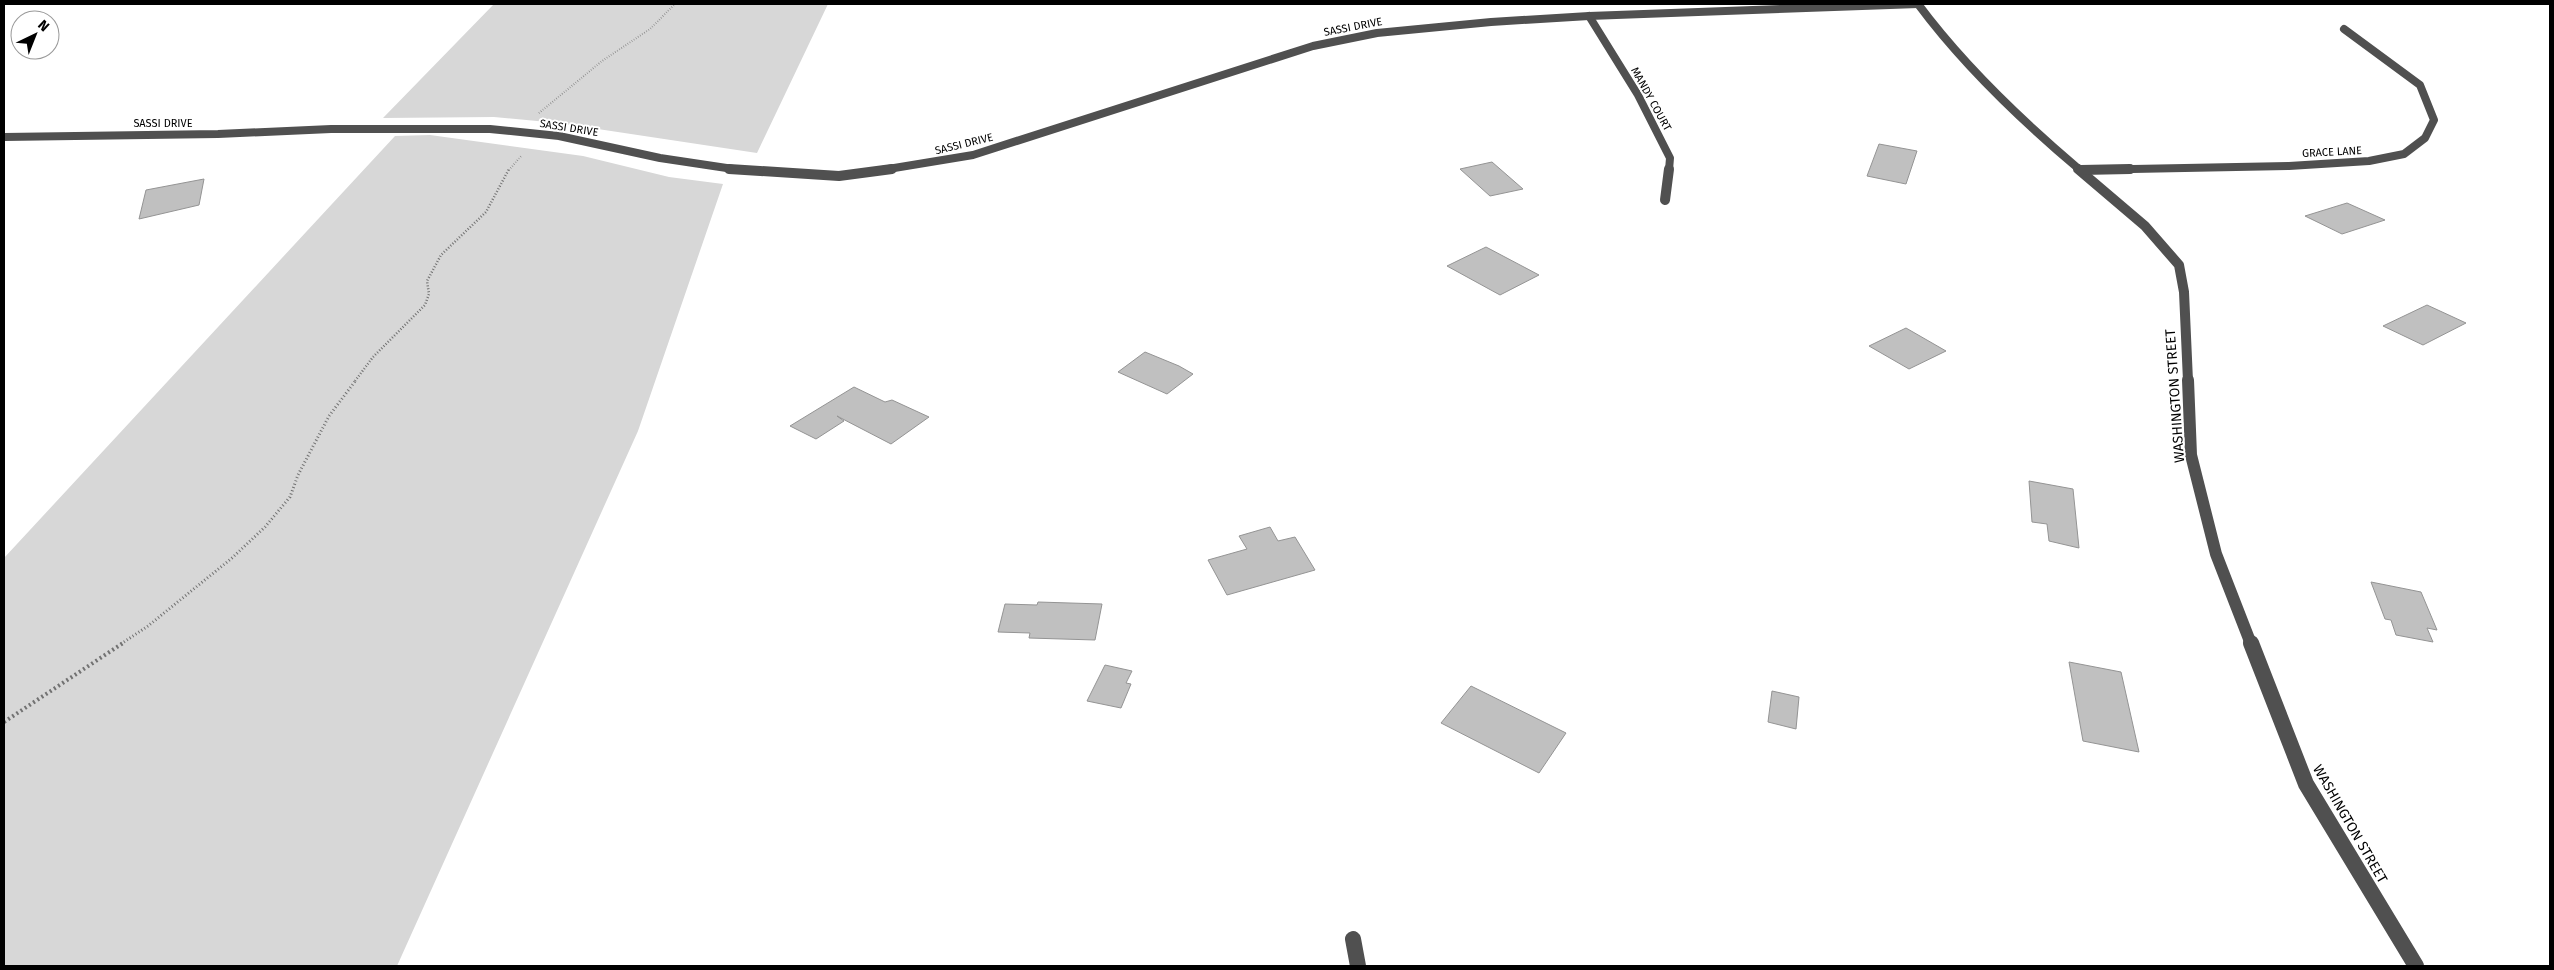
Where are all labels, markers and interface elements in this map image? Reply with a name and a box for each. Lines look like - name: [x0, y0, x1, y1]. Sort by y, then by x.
- north arrow: [10, 10, 60, 60]
- street label: SASSI DRIVE: [1323, 15, 1383, 39]
- text: N: [34, 16, 53, 35]
- street label: MANDY COURT: [1628, 65, 1674, 133]
- street label: SASSI DRIVE: [133, 117, 193, 130]
- street label: SASSI DRIVE: [539, 117, 599, 139]
- street label: SASSI DRIVE: [934, 130, 994, 157]
- street label: GRACE LANE: [2302, 144, 2362, 160]
- street label: WASHINGTON STREET: [2162, 328, 2188, 463]
- street label: WASHINGTON STREET: [2309, 762, 2391, 887]

